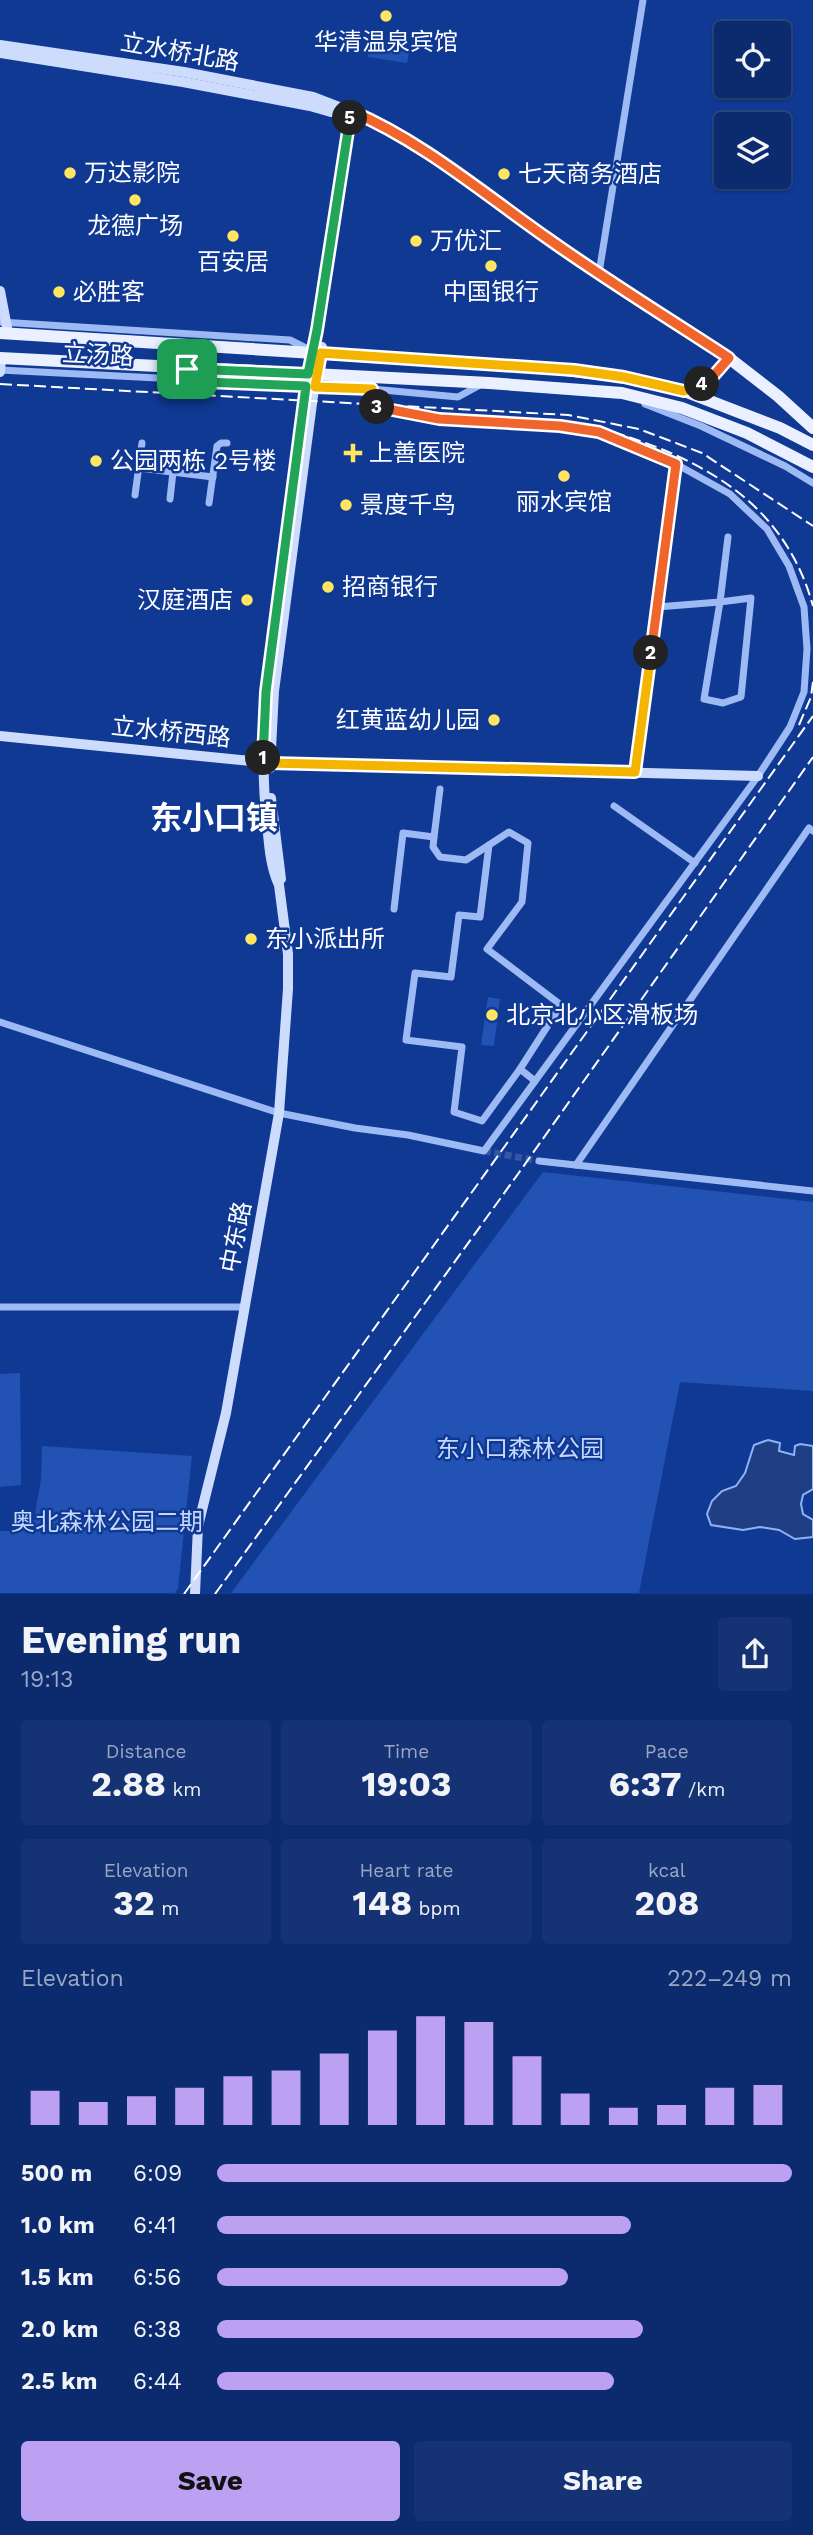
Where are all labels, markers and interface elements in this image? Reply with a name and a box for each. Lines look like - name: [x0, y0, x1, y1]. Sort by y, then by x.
- marker: 华清温泉宾馆: [378, 8, 394, 24]
- map controls: [714, 21, 791, 189]
- button: locate: [714, 21, 791, 98]
- street label: 立水桥北路: [118, 28, 242, 76]
- place label: 华清温泉宾馆: [314, 28, 458, 56]
- pin: 5: [332, 100, 368, 136]
- text: 5: [344, 106, 355, 129]
- button: layers: [714, 112, 791, 189]
- place label: 万达影院: [84, 159, 180, 187]
- place label: 七天商务酒店: [518, 160, 662, 188]
- marker: 万达影院: [62, 165, 78, 181]
- marker: 七天商务酒店: [496, 166, 512, 182]
- marker: 龙德广场: [127, 192, 143, 208]
- place label: 龙德广场: [87, 212, 183, 240]
- place label: 万优汇: [430, 227, 502, 255]
- marker: 百安居: [225, 228, 241, 244]
- marker: 万优汇: [408, 233, 424, 249]
- place label: 百安居: [197, 248, 269, 276]
- marker: 中国银行: [483, 258, 499, 274]
- place label: 必胜客: [73, 278, 145, 306]
- place label: 中国银行: [443, 278, 539, 306]
- marker: 必胜客: [51, 284, 67, 300]
- street label: 立汤路: [61, 339, 135, 371]
- pin: [157, 339, 217, 399]
- icon: arrive: [168, 350, 206, 388]
- pin: 4: [684, 366, 720, 402]
- text: 4: [695, 372, 708, 395]
- pin: 3: [360, 390, 394, 424]
- text: 3: [371, 395, 382, 418]
- place label: 上善医院: [369, 439, 465, 467]
- marker: 上善医院: [343, 443, 363, 463]
- place label: 公园两栋 2号楼: [110, 447, 276, 475]
- marker: 公园两栋 2号楼: [88, 453, 104, 469]
- marker: 丽水宾馆: [556, 468, 572, 484]
- place label: 丽水宾馆: [516, 488, 612, 516]
- place label: 景度千鸟: [360, 491, 456, 519]
- marker: 景度千鸟: [338, 497, 354, 513]
- place label: 招商银行: [342, 573, 438, 601]
- marker: 招商银行: [320, 579, 336, 595]
- place label: 汉庭酒店: [137, 586, 233, 614]
- marker: 汉庭酒店: [239, 592, 255, 608]
- pin: 2: [634, 636, 668, 670]
- text: 2: [645, 641, 656, 664]
- place label: 红黄蓝幼儿园: [336, 706, 480, 734]
- street label: 立水桥西路: [110, 712, 232, 752]
- marker: 红黄蓝幼儿园: [486, 712, 502, 728]
- pin: 1: [246, 740, 280, 776]
- text: 1: [258, 746, 267, 769]
- district label: 东小口镇: [150, 799, 278, 837]
- place label: 东小派出所: [265, 925, 385, 953]
- marker: 东小派出所: [243, 931, 259, 947]
- place label: 北京北小区滑板场: [506, 1001, 698, 1029]
- marker: 北京北小区滑板场: [484, 1007, 500, 1023]
- street label: 中东路: [215, 1199, 257, 1275]
- park label: 东小口森林公园: [436, 1435, 604, 1463]
- park label: 奥北森林公园二期: [11, 1508, 203, 1536]
- button: share: [718, 1617, 792, 1691]
- text: Evening run: [21, 1618, 241, 1662]
- text: 19:13: [21, 1666, 73, 1693]
- text: Distance: [106, 1740, 187, 1763]
- text: Time: [384, 1740, 429, 1763]
- text: Pace: [645, 1740, 689, 1763]
- text: 2.88: [91, 1763, 166, 1805]
- text: 19:03: [361, 1763, 452, 1805]
- text: 6:37: [608, 1763, 682, 1805]
- text: km: [166, 1778, 201, 1801]
- text: /km: [682, 1778, 725, 1801]
- text: Elevation: [104, 1859, 189, 1882]
- text: Heart rate: [360, 1859, 453, 1882]
- text: kcal: [648, 1859, 686, 1882]
- text: 32: [113, 1882, 155, 1924]
- text: 148: [352, 1882, 412, 1924]
- text: 208: [634, 1882, 700, 1924]
- text: m: [155, 1897, 179, 1920]
- text: bpm: [412, 1897, 461, 1920]
- text: Elevation: [21, 1965, 124, 1992]
- text: 222–249 m: [667, 1965, 792, 1992]
- text: 500 m: [21, 2160, 92, 2187]
- text: 6:09: [133, 2160, 182, 2187]
- text: 1.0 km: [21, 2212, 95, 2239]
- text: 6:41: [133, 2212, 176, 2239]
- text: 1.5 km: [21, 2264, 94, 2291]
- text: 6:56: [133, 2264, 181, 2291]
- text: 2.0 km: [21, 2316, 99, 2343]
- text: 6:38: [133, 2316, 181, 2343]
- text: 2.5 km: [21, 2368, 97, 2395]
- text: 6:44: [133, 2368, 182, 2395]
- button: Save: [21, 2441, 400, 2521]
- button: Share: [414, 2441, 792, 2521]

